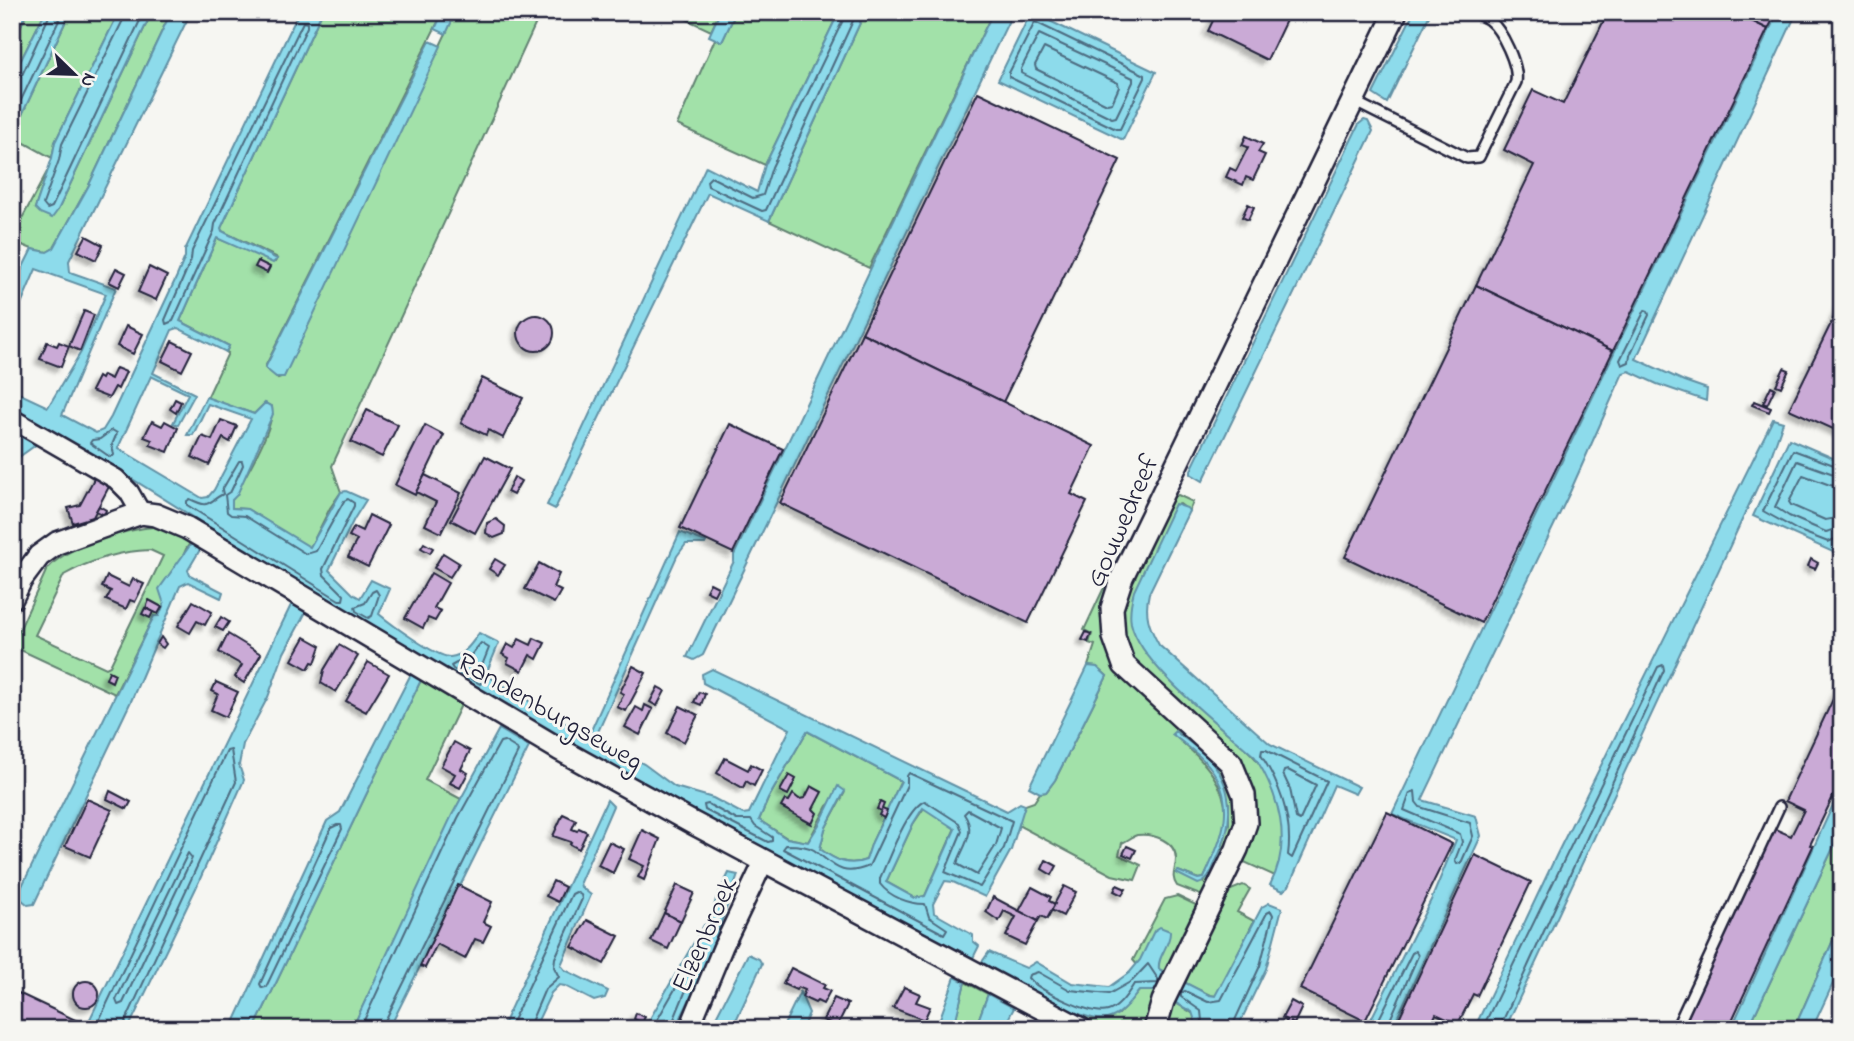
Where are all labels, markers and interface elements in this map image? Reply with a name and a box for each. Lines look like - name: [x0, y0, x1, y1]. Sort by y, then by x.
- north arrow: [38, 38, 108, 108]
- text: N: [72, 68, 102, 91]
- street label: Gouwedreef: [1077, 448, 1172, 594]
- street label: Randenburgseweg: [449, 643, 650, 783]
- street label: Elzenbroek: [663, 870, 750, 1000]

